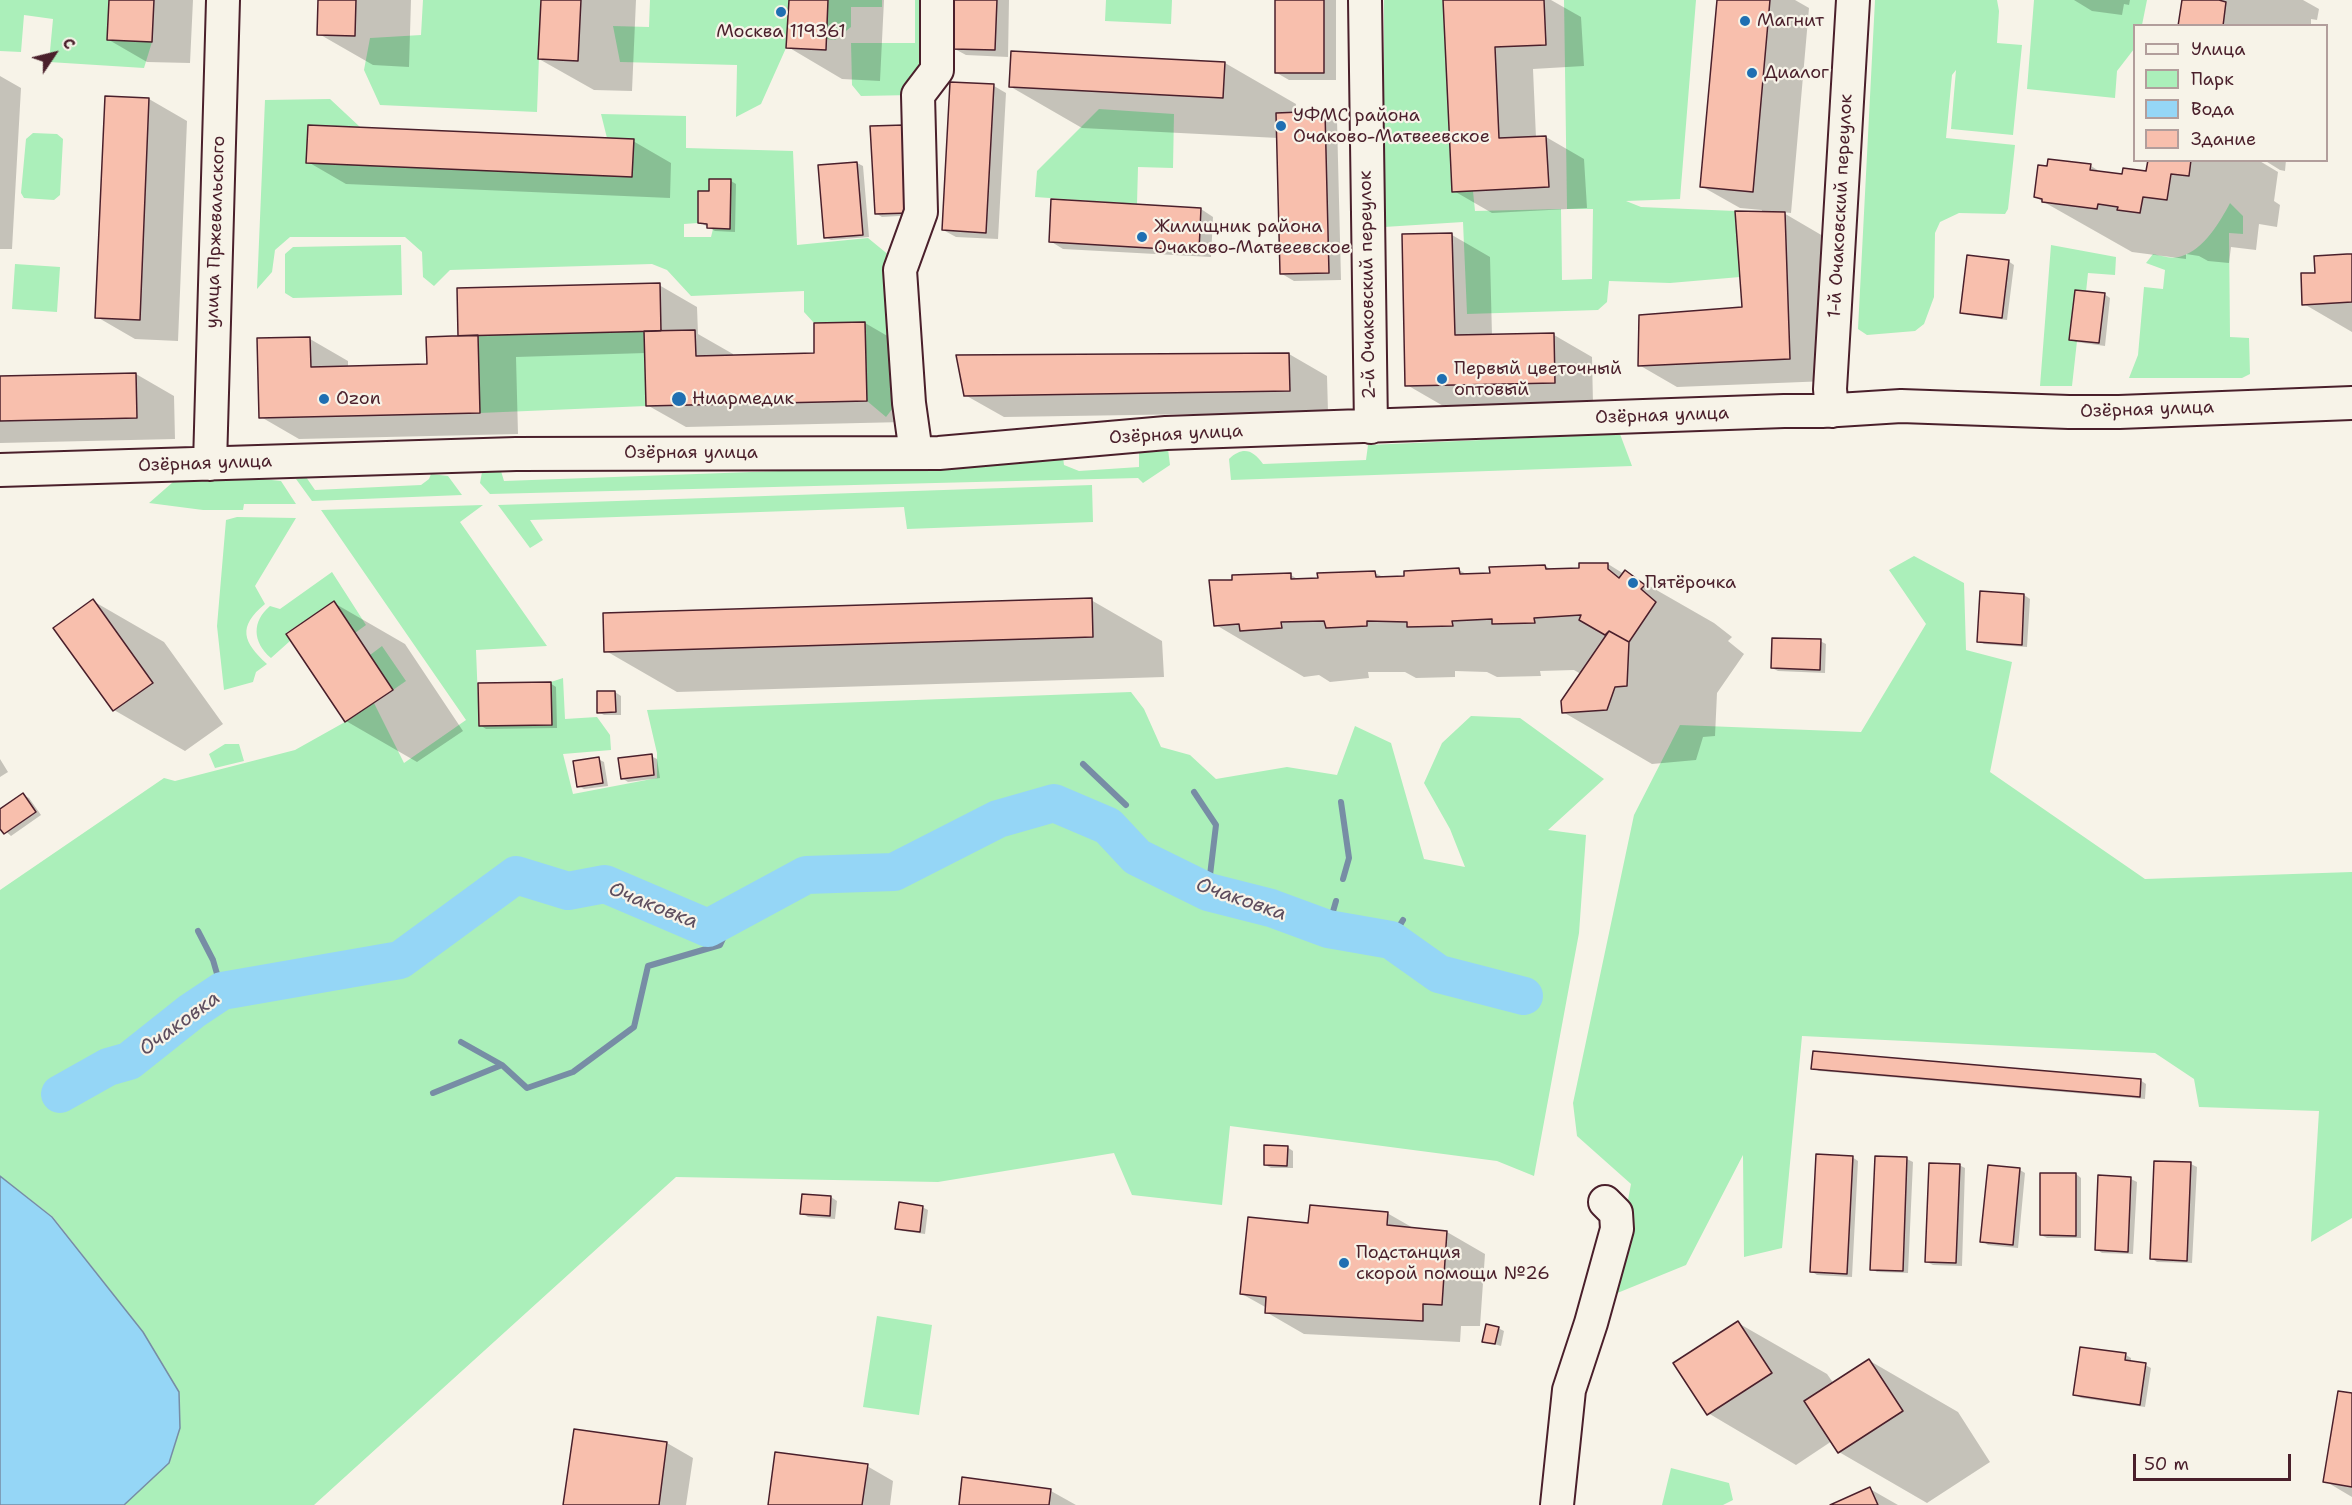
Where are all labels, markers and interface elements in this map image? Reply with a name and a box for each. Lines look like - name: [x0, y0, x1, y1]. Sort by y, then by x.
- marker: Москва 119361: [774, 5, 788, 19]
- place label: Магнит: [1757, 10, 1824, 32]
- marker: Магнит: [1738, 14, 1752, 28]
- place label: Москва 119361: [716, 21, 846, 43]
- north arrow: [24, 24, 84, 84]
- legend: [2133, 24, 2328, 162]
- text: С: [58, 33, 81, 53]
- text: Улица: [2191, 37, 2245, 61]
- place label: Диалог: [1764, 62, 1829, 84]
- marker: Диалог: [1745, 66, 1759, 80]
- text: Парк: [2191, 67, 2234, 91]
- street label: 1-й Очаковский переулок: [1824, 93, 1858, 319]
- text: Вода: [2191, 97, 2234, 121]
- place label: УФМС района Очаково-Матвеевское: [1293, 105, 1490, 148]
- marker: УФМС района Очаково-Матвеевское: [1274, 119, 1288, 133]
- text: Здание: [2191, 127, 2256, 151]
- street label: улица Пржевальского: [202, 135, 230, 329]
- street label: 2-й Очаковский переулок: [1355, 170, 1381, 400]
- place label: Жилищник района Очаково-Матвеевское: [1154, 216, 1351, 258]
- marker: Жилищник района Очаково-Матвеевское: [1135, 230, 1149, 244]
- place label: Первый цветочный оптовый: [1454, 358, 1622, 400]
- marker: Первый цветочный оптовый: [1435, 372, 1449, 386]
- place label: Ozon: [336, 388, 381, 410]
- place label: Ниармедик: [692, 388, 794, 410]
- marker: Ниармедик: [670, 390, 688, 408]
- marker: Ozon: [317, 392, 331, 406]
- street label: Озёрная улица: [2080, 397, 2214, 423]
- street label: Озёрная улица: [1595, 403, 1729, 429]
- street label: Озёрная улица: [1109, 421, 1243, 449]
- street label: Озёрная улица: [624, 442, 758, 464]
- street label: Озёрная улица: [138, 451, 272, 477]
- place label: Пятёрочка: [1645, 572, 1736, 594]
- marker: Пятёрочка: [1626, 576, 1640, 590]
- water label: Очаковка: [1193, 873, 1289, 927]
- water label: Очаковка: [605, 877, 701, 935]
- water label: Очаковка: [135, 987, 225, 1061]
- place label: Подстанция скорой помощи №26: [1356, 1242, 1550, 1284]
- marker: Подстанция скорой помощи №26: [1337, 1256, 1351, 1270]
- scale bar: [2136, 1442, 2294, 1480]
- text: 50 m: [2144, 1452, 2189, 1476]

